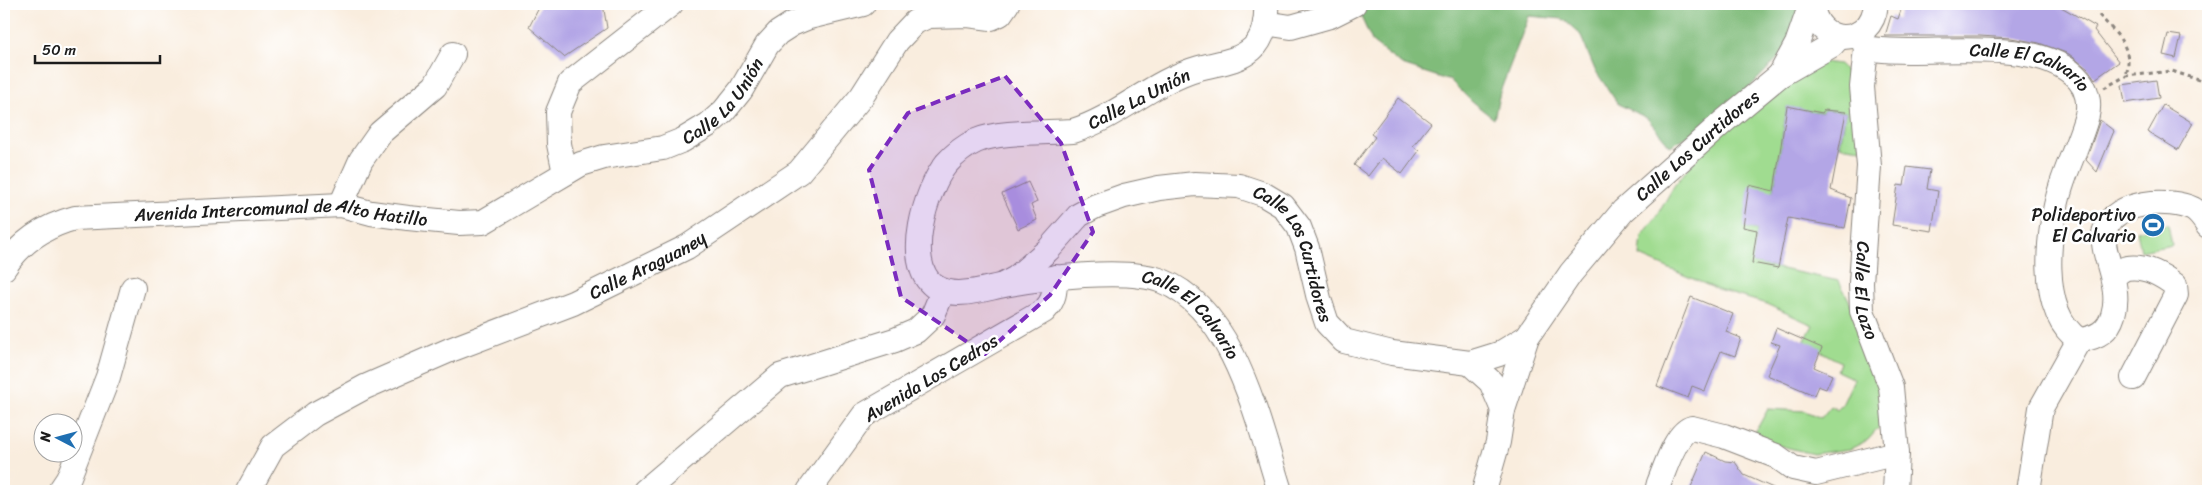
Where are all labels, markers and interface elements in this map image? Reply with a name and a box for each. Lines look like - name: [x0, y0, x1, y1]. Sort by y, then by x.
- scale bar: [35, 32, 160, 64]
- street label: Calle El Calvario: [1969, 34, 2099, 98]
- text: 50 m: [42, 37, 77, 63]
- street label: Calle La Unión: [675, 51, 773, 153]
- street label: Calle La Unión: [1082, 59, 1196, 139]
- street label: Calle Los Curtidores: [1627, 81, 1768, 210]
- street label: Calle Los Curtidores: [1249, 176, 1342, 327]
- street label: Avenida Intercomunal de Alto Hatillo: [133, 188, 429, 236]
- place label: Polideportivo El Calvario: [2032, 199, 2136, 252]
- sports icon: Polideportivo El Calvario: [2140, 212, 2166, 238]
- street label: Calle Araguaney: [583, 222, 714, 309]
- street label: Calle El Lazo: [1845, 240, 1888, 345]
- street label: Calle El Calvario: [1139, 260, 1248, 365]
- street label: Avenida Los Cedros: [857, 325, 1005, 431]
- north arrow: [32, 412, 82, 462]
- text: N: [33, 430, 59, 444]

